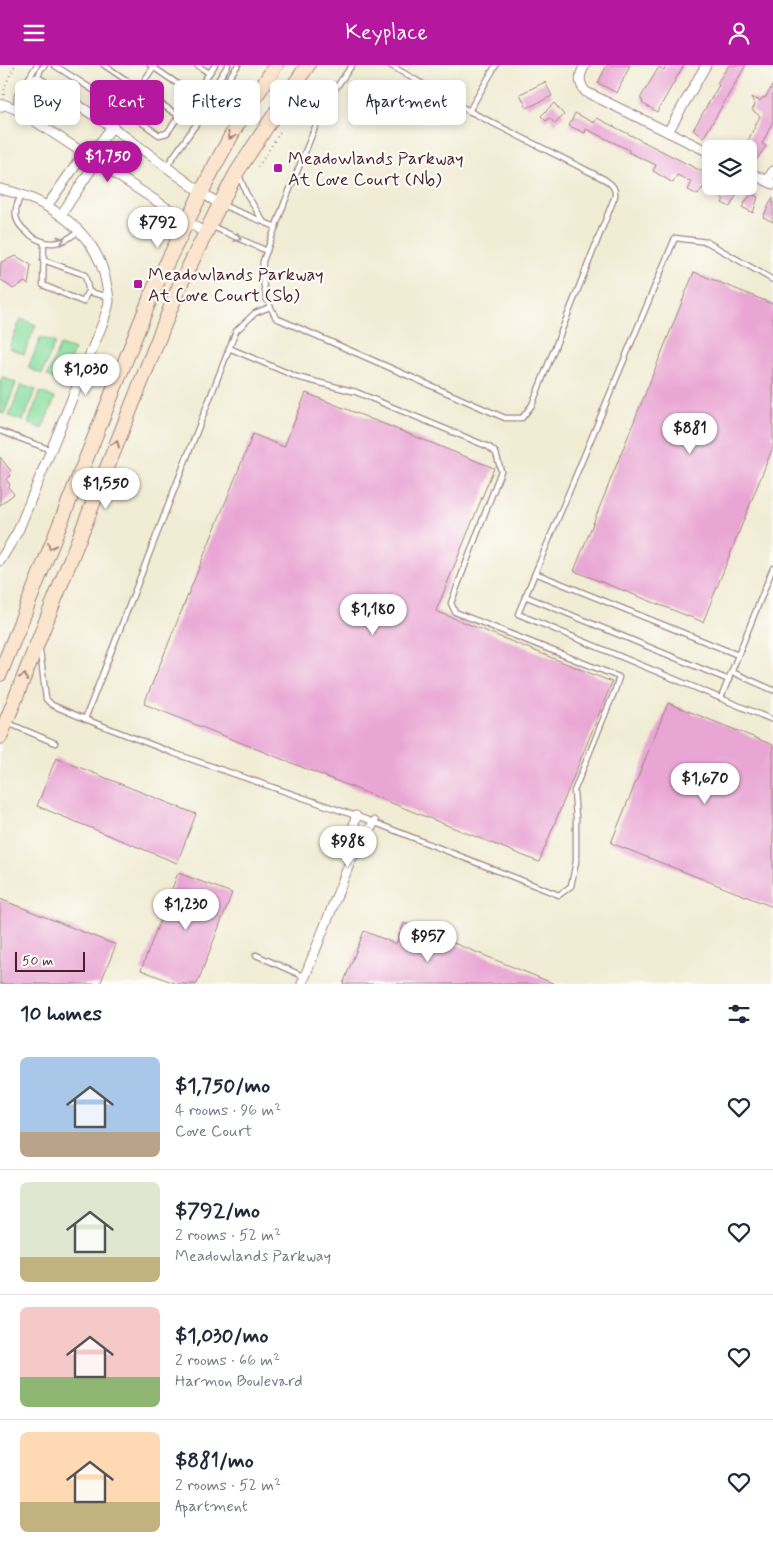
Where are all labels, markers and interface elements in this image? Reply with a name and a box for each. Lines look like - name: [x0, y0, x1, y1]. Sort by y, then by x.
- icon: menu: [20, 19, 48, 47]
- text: Keyplace: [345, 19, 428, 47]
- icon: person: [725, 19, 753, 47]
- chip: Buy: [15, 80, 80, 125]
- chip: Rent: [90, 80, 164, 125]
- chip: Filters: [174, 80, 260, 125]
- chip: New: [270, 80, 338, 125]
- chip: Apartment: [348, 80, 466, 125]
- one-way arrow: [228, 130, 238, 139]
- map controls: [702, 140, 757, 195]
- button: layers: [702, 140, 757, 195]
- pin: $1,750: [67, 141, 149, 183]
- text: $1,750: [85, 146, 131, 167]
- place label: Meadowlands Parkway At Cove Court (Nb): [288, 147, 464, 192]
- marker: Meadowlands Parkway At Cove Court (Nb): [272, 162, 284, 174]
- pin: $792: [128, 207, 188, 249]
- text: $792: [139, 212, 177, 233]
- one-way arrow: [233, 232, 242, 242]
- one-way arrow: [56, 236, 65, 246]
- place label: Meadowlands Parkway At Cove Court (Sb): [148, 263, 324, 308]
- marker: Meadowlands Parkway At Cove Court (Sb): [132, 278, 144, 290]
- pin: $1,030: [45, 353, 127, 396]
- text: $1,030: [64, 359, 108, 380]
- pin: $881: [660, 413, 720, 455]
- text: $881: [673, 418, 707, 439]
- one-way arrow: [110, 440, 120, 449]
- pin: $1,550: [65, 467, 147, 510]
- text: $1,550: [83, 473, 129, 494]
- one-way arrow: [47, 541, 58, 550]
- pin: $1,180: [332, 593, 414, 636]
- text: $1,180: [351, 599, 395, 620]
- one-way arrow: [18, 673, 28, 681]
- pin: $1,670: [664, 763, 746, 805]
- text: $1,670: [682, 768, 728, 789]
- pin: $988: [318, 825, 378, 868]
- text: $988: [331, 831, 365, 852]
- pin: $1,230: [145, 889, 227, 931]
- text: $1,230: [164, 894, 208, 915]
- pin: $957: [398, 921, 458, 963]
- text: $957: [411, 926, 445, 947]
- scale bar: [15, 949, 85, 972]
- text: 50 m: [22, 952, 53, 970]
- text: 10 homes: [20, 1000, 102, 1028]
- icon: filters: [725, 1000, 753, 1028]
- text: $1,750/mo: [175, 1072, 270, 1100]
- icon: home: [60, 1077, 120, 1137]
- icon: heart: [725, 1093, 753, 1121]
- text: 4 rooms · 96 m²: [175, 1100, 281, 1121]
- text: Cove Court: [175, 1121, 252, 1142]
- text: $792/mo: [175, 1197, 260, 1225]
- icon: home: [60, 1202, 120, 1262]
- icon: heart: [725, 1218, 753, 1246]
- text: 2 rooms · 52 m²: [175, 1225, 281, 1246]
- text: Meadowlands Parkway: [175, 1246, 331, 1267]
- text: $1,030/mo: [175, 1322, 268, 1350]
- icon: home: [60, 1327, 120, 1387]
- icon: heart: [725, 1343, 753, 1371]
- text: 2 rooms · 66 m²: [175, 1350, 280, 1371]
- text: Harmon Boulevard: [175, 1371, 303, 1392]
- text: $881/mo: [175, 1447, 254, 1475]
- icon: home: [60, 1452, 120, 1512]
- icon: heart: [725, 1468, 753, 1496]
- text: 2 rooms · 52 m²: [175, 1475, 281, 1496]
- text: Apartment: [175, 1496, 248, 1517]

